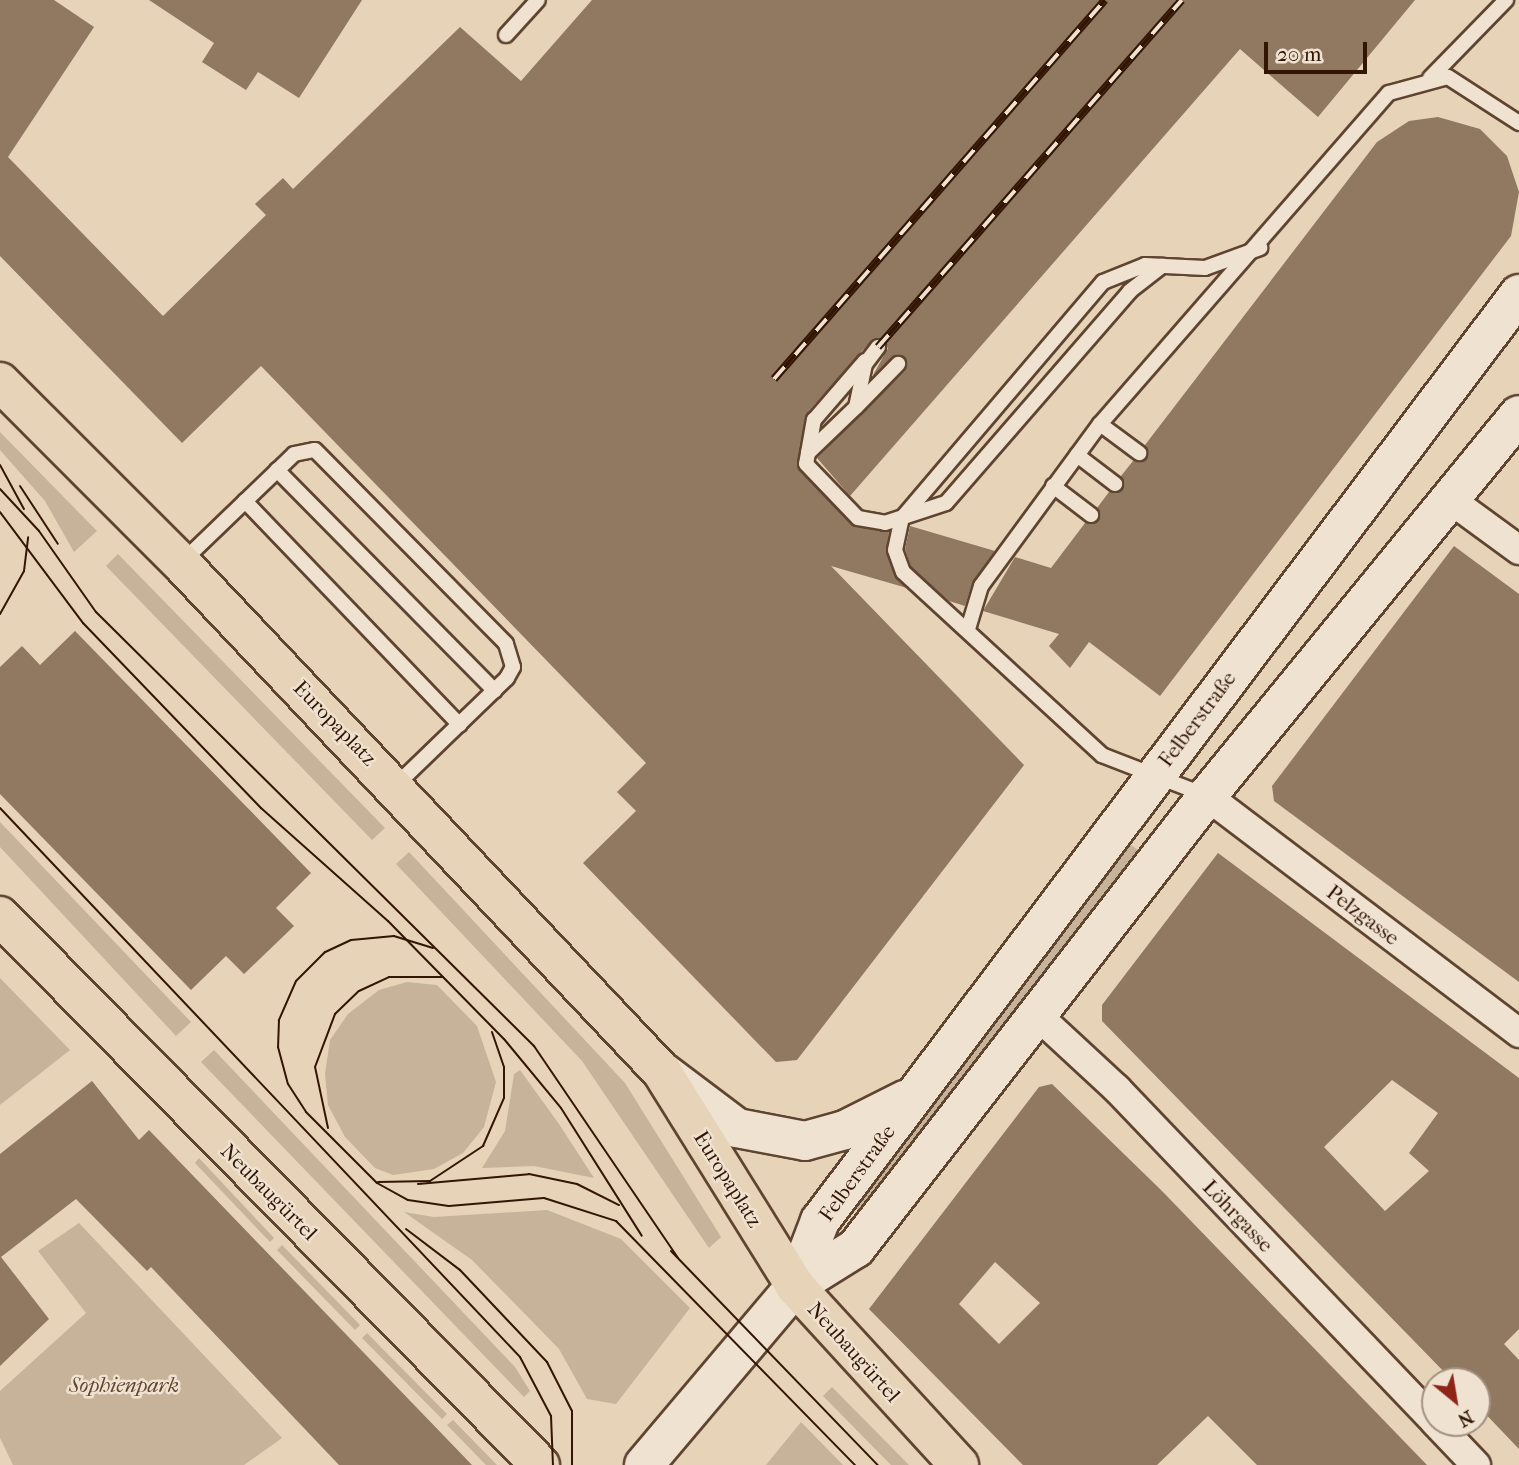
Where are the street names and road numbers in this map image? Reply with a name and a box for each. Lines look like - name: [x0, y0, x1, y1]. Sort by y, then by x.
- street label: Felberstraße: [1153, 666, 1241, 772]
- street label: Europaplatz: [288, 675, 382, 771]
- street label: Pelzgasse: [1322, 880, 1404, 950]
- street label: Felberstraße: [814, 1120, 900, 1226]
- street label: Europaplatz: [688, 1126, 768, 1232]
- street label: Neubaugürtel: [215, 1138, 323, 1246]
- street label: Löhrgasse: [1197, 1175, 1279, 1257]
- street label: Neubaugürtel: [802, 1297, 906, 1407]

